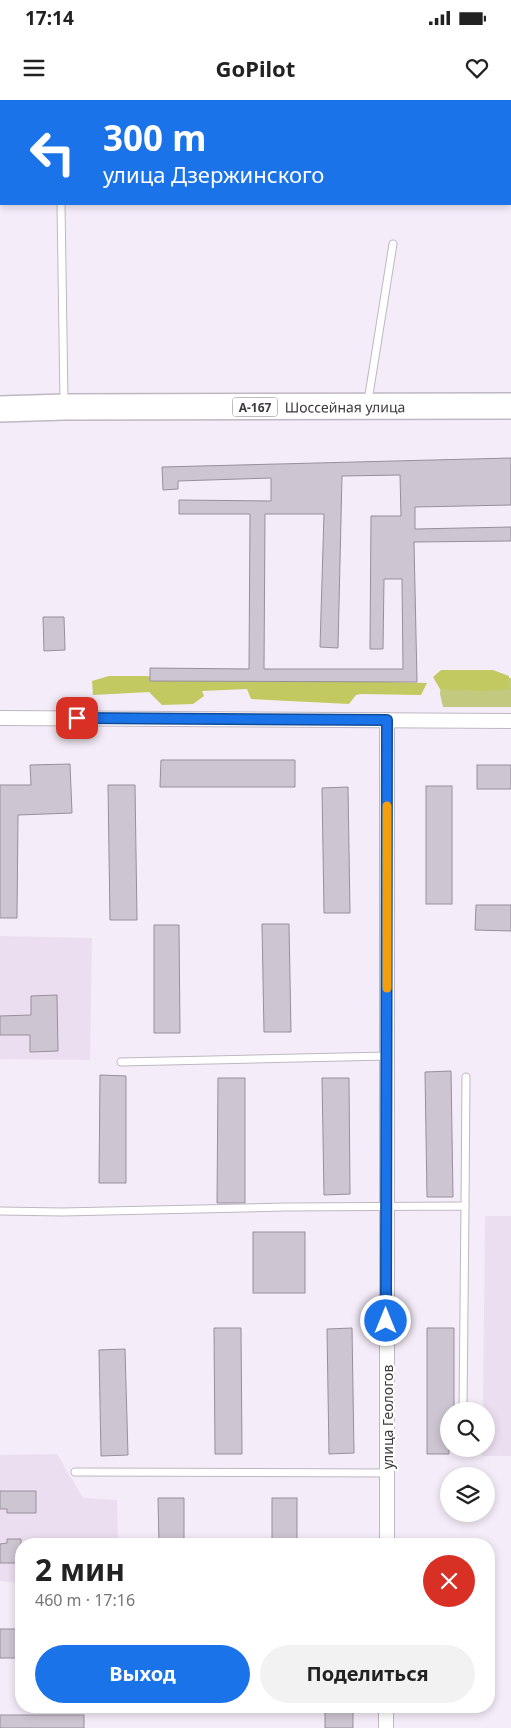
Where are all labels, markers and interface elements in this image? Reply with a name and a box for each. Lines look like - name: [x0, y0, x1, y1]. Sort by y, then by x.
- text: 17:14: [25, 5, 74, 31]
- text: GoPilot: [216, 53, 295, 83]
- icon: menu: [20, 54, 48, 82]
- icon: heart: [463, 54, 491, 82]
- text: 300 m: [103, 114, 206, 161]
- icon: left: [20, 120, 85, 185]
- text: улица Дзержинского: [103, 159, 324, 189]
- street label: Шоссейная улица: [285, 397, 405, 416]
- road number: А-167: [232, 398, 278, 416]
- pin: [56, 697, 98, 739]
- icon: arrive: [63, 704, 91, 732]
- position arrow: [359, 1294, 411, 1346]
- street label: улица Геологов: [378, 1365, 397, 1469]
- map controls: [440, 1402, 495, 1522]
- button: search: [440, 1402, 495, 1457]
- button: layers: [440, 1467, 495, 1522]
- text: 2 мин: [35, 1549, 125, 1590]
- button: close: [423, 1555, 475, 1607]
- text: 460 m · 17:16: [35, 1589, 135, 1611]
- button: Выход: [35, 1645, 250, 1703]
- button: Поделиться: [260, 1645, 475, 1703]

